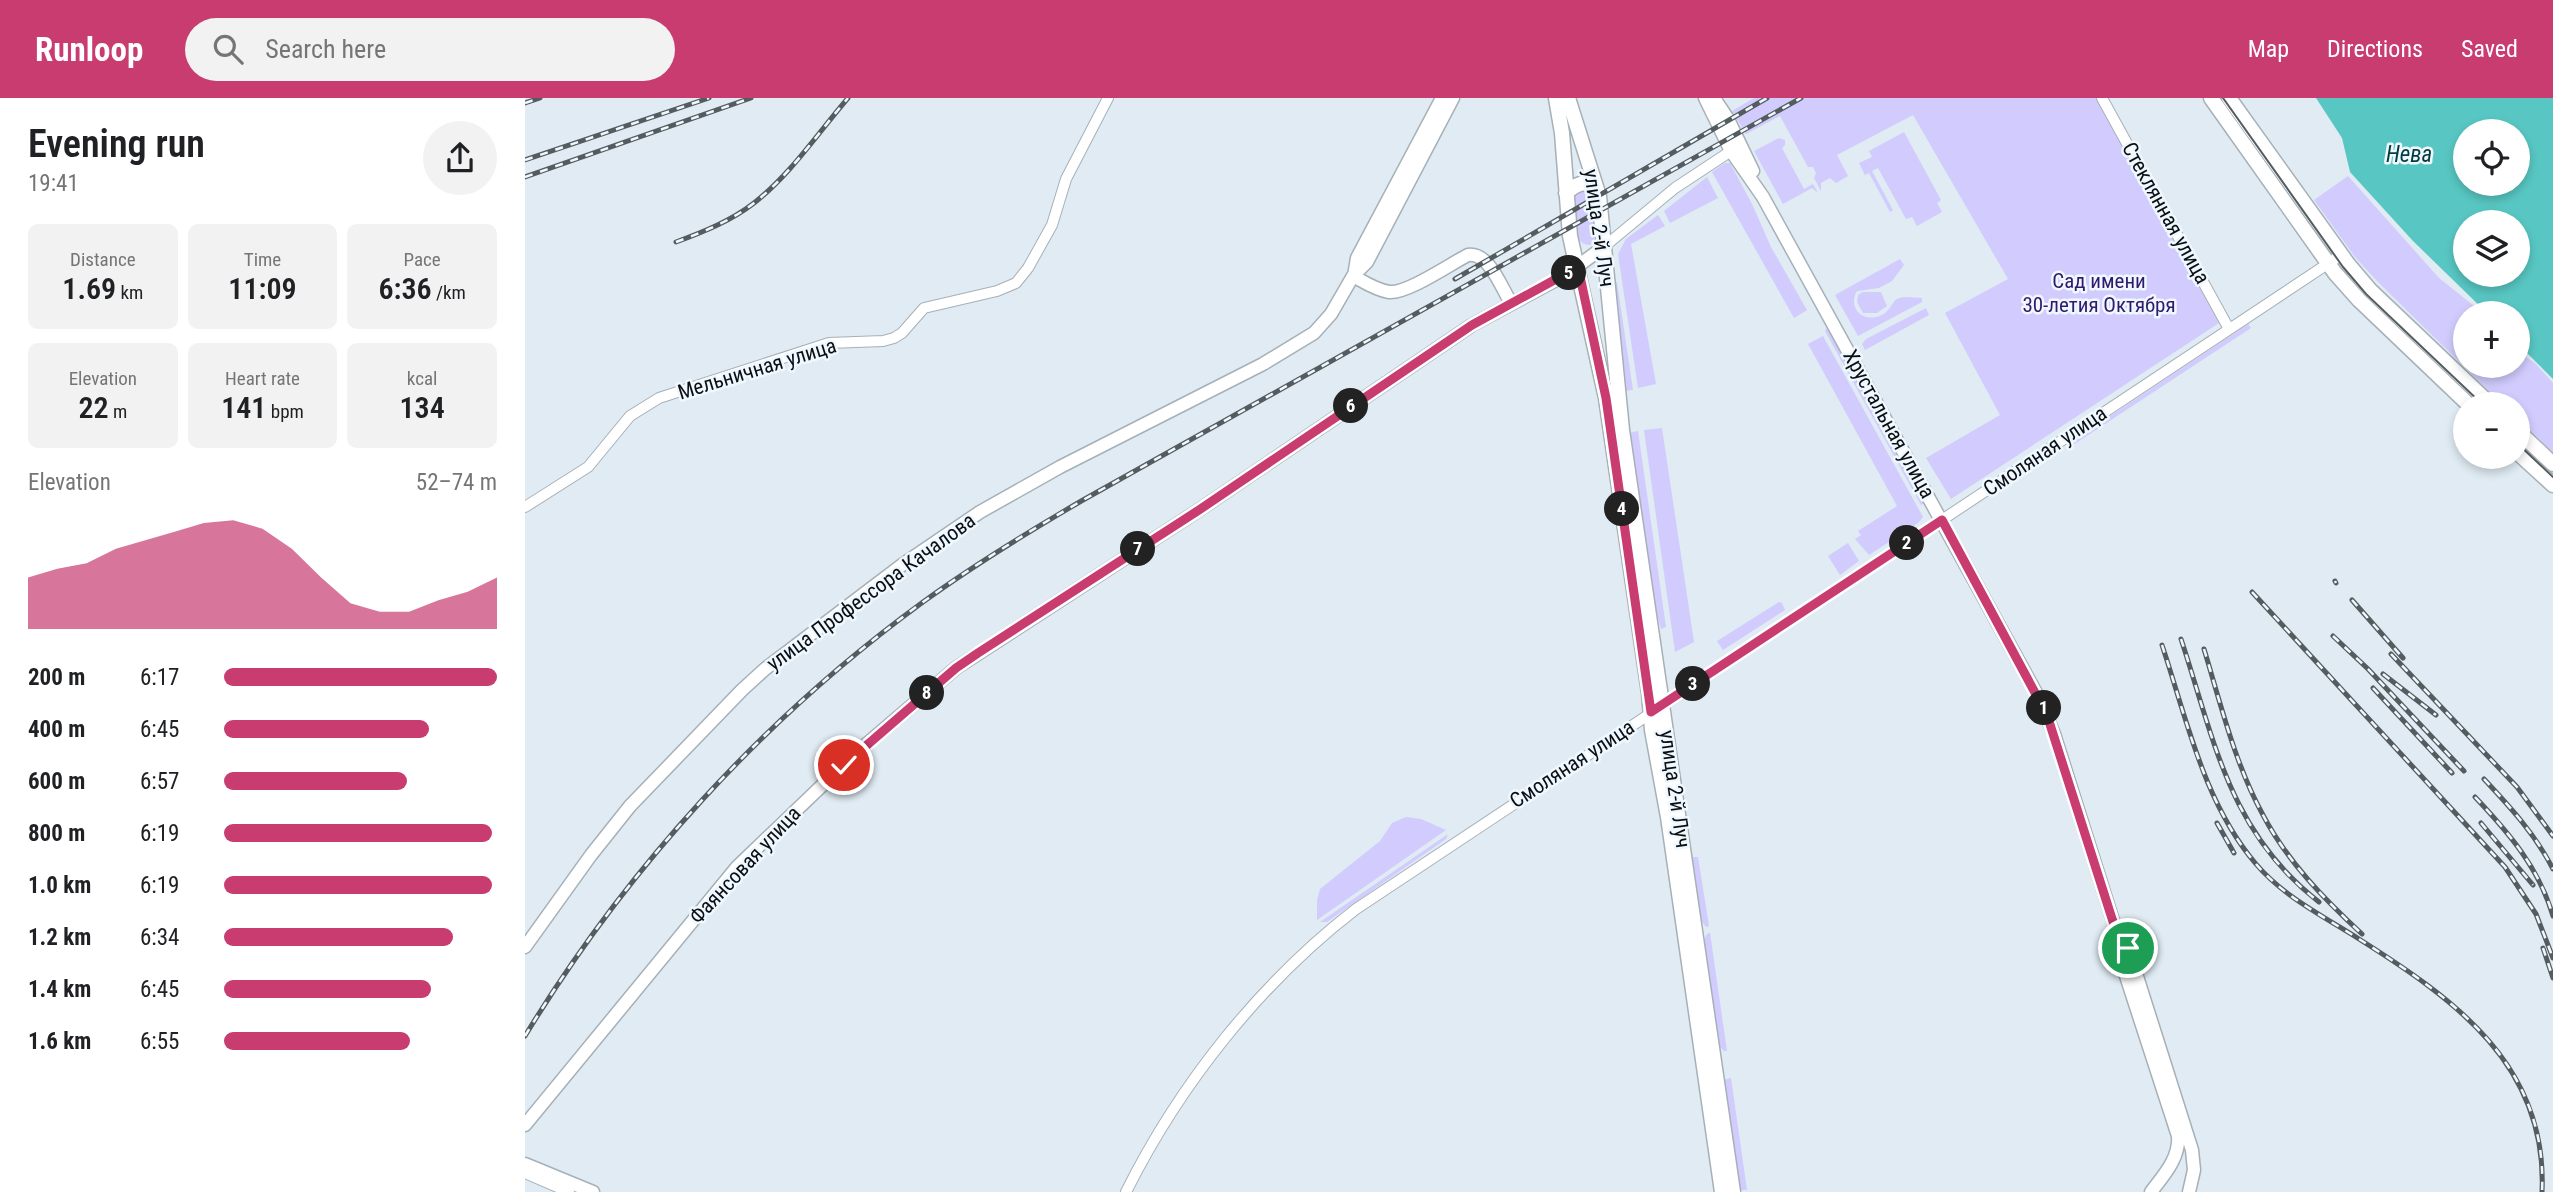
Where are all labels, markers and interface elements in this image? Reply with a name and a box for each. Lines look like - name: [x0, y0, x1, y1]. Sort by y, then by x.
- search box: [185, 18, 675, 81]
- text: Runloop: [35, 30, 143, 69]
- icon: search: [209, 30, 247, 68]
- text: Search here: [265, 34, 386, 64]
- text: Map: [2248, 35, 2289, 63]
- text: Directions: [2327, 35, 2423, 63]
- text: Saved: [2461, 35, 2518, 63]
- map controls: [2453, 119, 2530, 469]
- button: locate: [2453, 119, 2530, 196]
- button: share: [423, 121, 497, 195]
- text: Evening run: [28, 122, 205, 166]
- street label: Стеклянная улица: [2117, 138, 2215, 288]
- water label: Нева: [2386, 141, 2432, 168]
- street label: улица 2-й Луч: [1579, 168, 1619, 288]
- text: 19:41: [28, 170, 79, 197]
- button: layers: [2453, 210, 2530, 287]
- text: Distance: [70, 248, 136, 271]
- text: Time: [244, 248, 281, 271]
- text: Pace: [404, 248, 441, 271]
- pin: 5: [1551, 256, 1587, 290]
- text: 5: [1564, 261, 1573, 284]
- park label: Сад имени 30-летия Октября: [2022, 269, 2176, 317]
- text: 1.69: [62, 271, 116, 306]
- text: 11:09: [228, 271, 297, 306]
- text: 6:36: [378, 271, 432, 306]
- text: km: [116, 281, 143, 304]
- text: /km: [432, 281, 466, 304]
- button: +: [2453, 301, 2530, 378]
- street label: Мельничная улица: [675, 333, 839, 405]
- street label: Хрустальная улица: [1838, 345, 1940, 503]
- text: Elevation: [69, 367, 137, 390]
- text: Heart rate: [225, 367, 300, 390]
- text: kcal: [407, 367, 437, 390]
- pin: 6: [1333, 388, 1369, 424]
- text: 22: [78, 390, 109, 425]
- text: 141: [221, 390, 266, 425]
- text: 134: [400, 390, 445, 425]
- button: −: [2453, 392, 2530, 469]
- text: 6: [1346, 394, 1355, 417]
- text: m: [109, 400, 127, 423]
- text: bpm: [266, 400, 304, 423]
- street label: Смоляная улица: [1979, 401, 2111, 501]
- text: Elevation: [28, 469, 111, 496]
- text: 52–74 m: [416, 469, 497, 496]
- pin: 4: [1605, 492, 1639, 526]
- text: 4: [1617, 497, 1626, 520]
- street label: улица Профессора Качалова: [762, 508, 980, 676]
- pin: 2: [1889, 526, 1925, 560]
- text: 2: [1902, 531, 1911, 554]
- pin: 7: [1121, 532, 1155, 566]
- text: 7: [1133, 537, 1142, 560]
- text: 200 m: [28, 664, 85, 691]
- text: 6:17: [140, 664, 179, 691]
- pin: 3: [1675, 666, 1711, 702]
- text: 3: [1688, 672, 1697, 695]
- pin: 8: [909, 676, 945, 710]
- text: 8: [922, 681, 931, 704]
- pin: 1: [2027, 690, 2061, 726]
- text: 1: [2039, 696, 2048, 719]
- street label: Смоляная улица: [1505, 715, 1639, 813]
- text: 400 m: [28, 716, 85, 743]
- text: 6:45: [140, 716, 179, 743]
- street label: улица 2-й Луч: [1655, 729, 1695, 849]
- pin: [814, 735, 874, 795]
- icon: check: [825, 746, 863, 784]
- text: 600 m: [28, 768, 85, 795]
- text: 6:57: [140, 768, 179, 795]
- street label: Фаянсовая улица: [684, 801, 806, 929]
- text: 800 m: [28, 820, 85, 847]
- text: 6:19: [140, 820, 179, 847]
- text: 1.0 km: [28, 872, 91, 899]
- text: 6:19: [140, 872, 179, 899]
- pin: [2098, 918, 2158, 978]
- text: 1.2 km: [28, 924, 91, 951]
- text: 6:34: [140, 924, 179, 951]
- icon: arrive: [2109, 929, 2147, 967]
- text: 1.4 km: [28, 976, 91, 1003]
- text: 6:45: [140, 976, 179, 1003]
- text: 1.6 km: [28, 1028, 91, 1055]
- text: 6:55: [140, 1028, 179, 1055]

